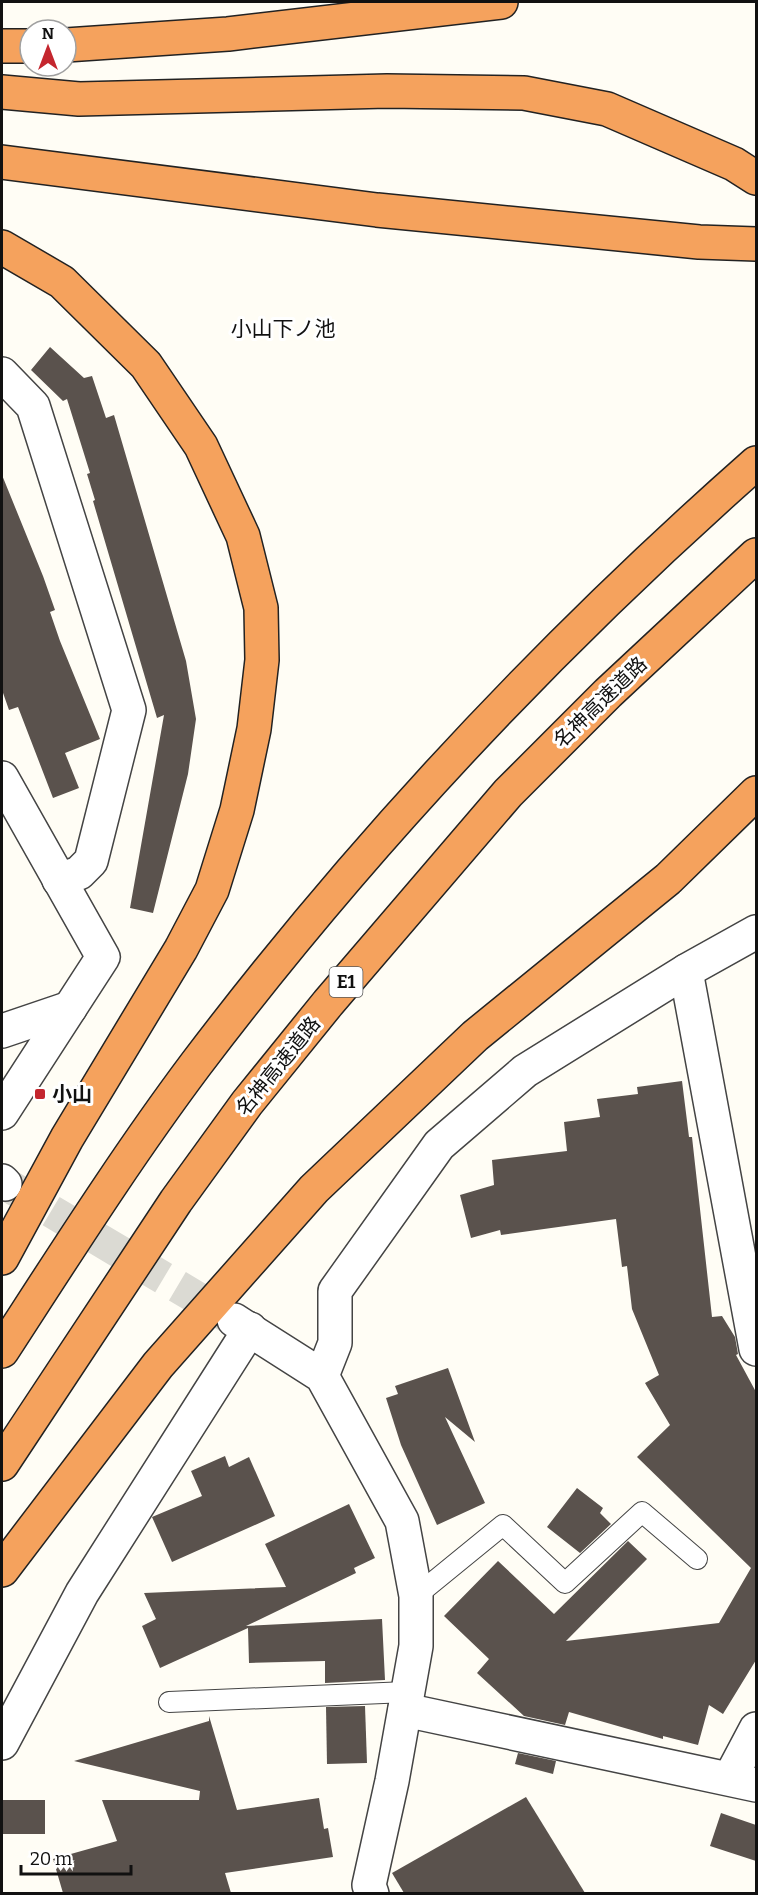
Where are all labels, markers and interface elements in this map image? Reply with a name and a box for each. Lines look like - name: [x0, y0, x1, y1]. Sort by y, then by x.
- north arrow: [18, 18, 78, 78]
- text: N: [42, 24, 54, 43]
- district label: 小山下ノ池: [231, 316, 336, 342]
- street label: 名神高速道路: [549, 652, 651, 752]
- road number: E1: [330, 967, 362, 997]
- street label: 名神高速道路: [231, 1012, 325, 1120]
- place label: 小山: [52, 1082, 92, 1106]
- marker: 小山: [33, 1087, 47, 1101]
- scale bar: [21, 1838, 130, 1876]
- text: 20 m: [30, 1848, 72, 1870]

